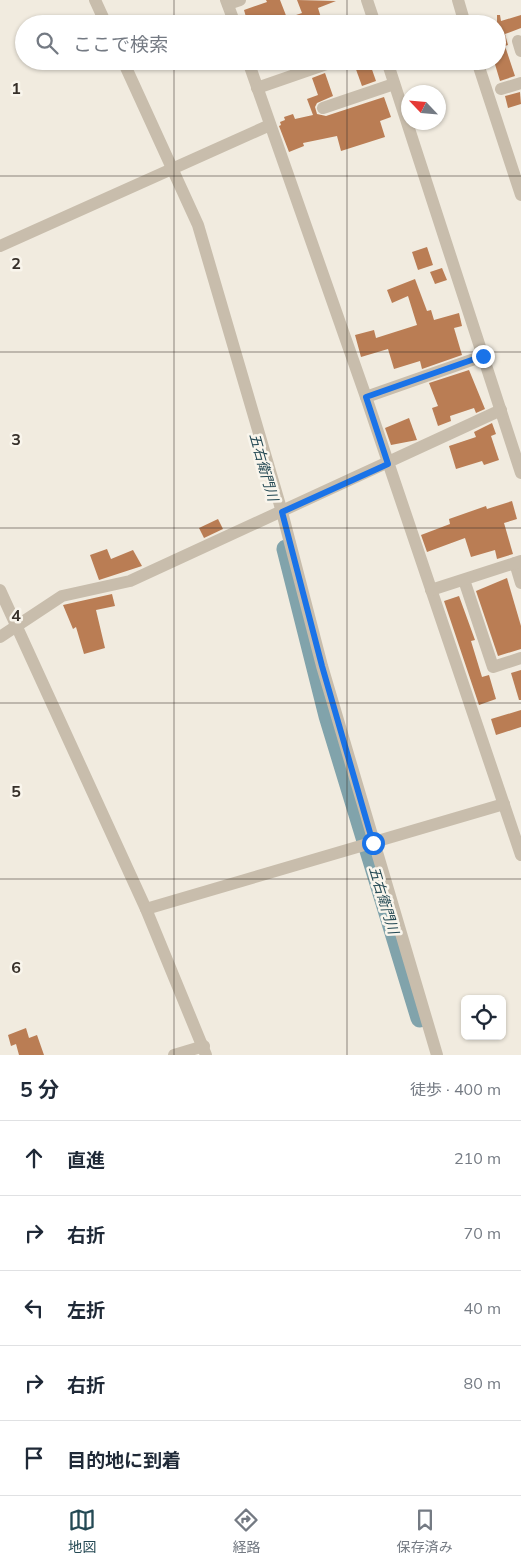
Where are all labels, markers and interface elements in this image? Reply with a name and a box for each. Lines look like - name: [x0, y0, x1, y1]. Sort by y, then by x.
- search box: [15, 15, 506, 70]
- icon: search: [33, 29, 61, 57]
- text: ここで検索: [73, 32, 168, 56]
- text: 1: [11, 78, 21, 98]
- north arrow: [401, 85, 446, 130]
- text: 2: [11, 253, 21, 273]
- route end: [472, 345, 495, 368]
- text: 3: [11, 429, 21, 449]
- water label: 五右衛門川: [246, 431, 283, 505]
- text: 4: [11, 605, 21, 625]
- text: 5: [11, 781, 21, 801]
- route start: [362, 832, 385, 855]
- water label: 五右衛門川: [365, 864, 403, 938]
- text: 6: [11, 957, 21, 977]
- map controls: [461, 995, 506, 1040]
- button: locate: [461, 995, 506, 1040]
- text: 5 分: [20, 1076, 59, 1102]
- text: 徒歩 · 400 m: [410, 1079, 501, 1099]
- icon: ahead: [20, 1144, 48, 1172]
- text: 直進: [67, 1148, 105, 1172]
- text: 210 m: [454, 1148, 501, 1168]
- icon: right: [20, 1219, 48, 1247]
- text: 右折: [67, 1223, 105, 1247]
- text: 70 m: [464, 1223, 501, 1243]
- icon: left: [20, 1294, 48, 1322]
- text: 左折: [67, 1298, 105, 1322]
- text: 40 m: [464, 1298, 501, 1318]
- icon: right: [20, 1369, 48, 1397]
- text: 右折: [67, 1373, 105, 1397]
- text: 80 m: [464, 1373, 501, 1393]
- icon: arrive: [20, 1444, 48, 1472]
- text: 目的地に到着: [67, 1448, 181, 1472]
- tab: 地図: [68, 1506, 96, 1556]
- tab: 経路: [232, 1506, 260, 1556]
- tab: 保存済み: [397, 1506, 453, 1556]

